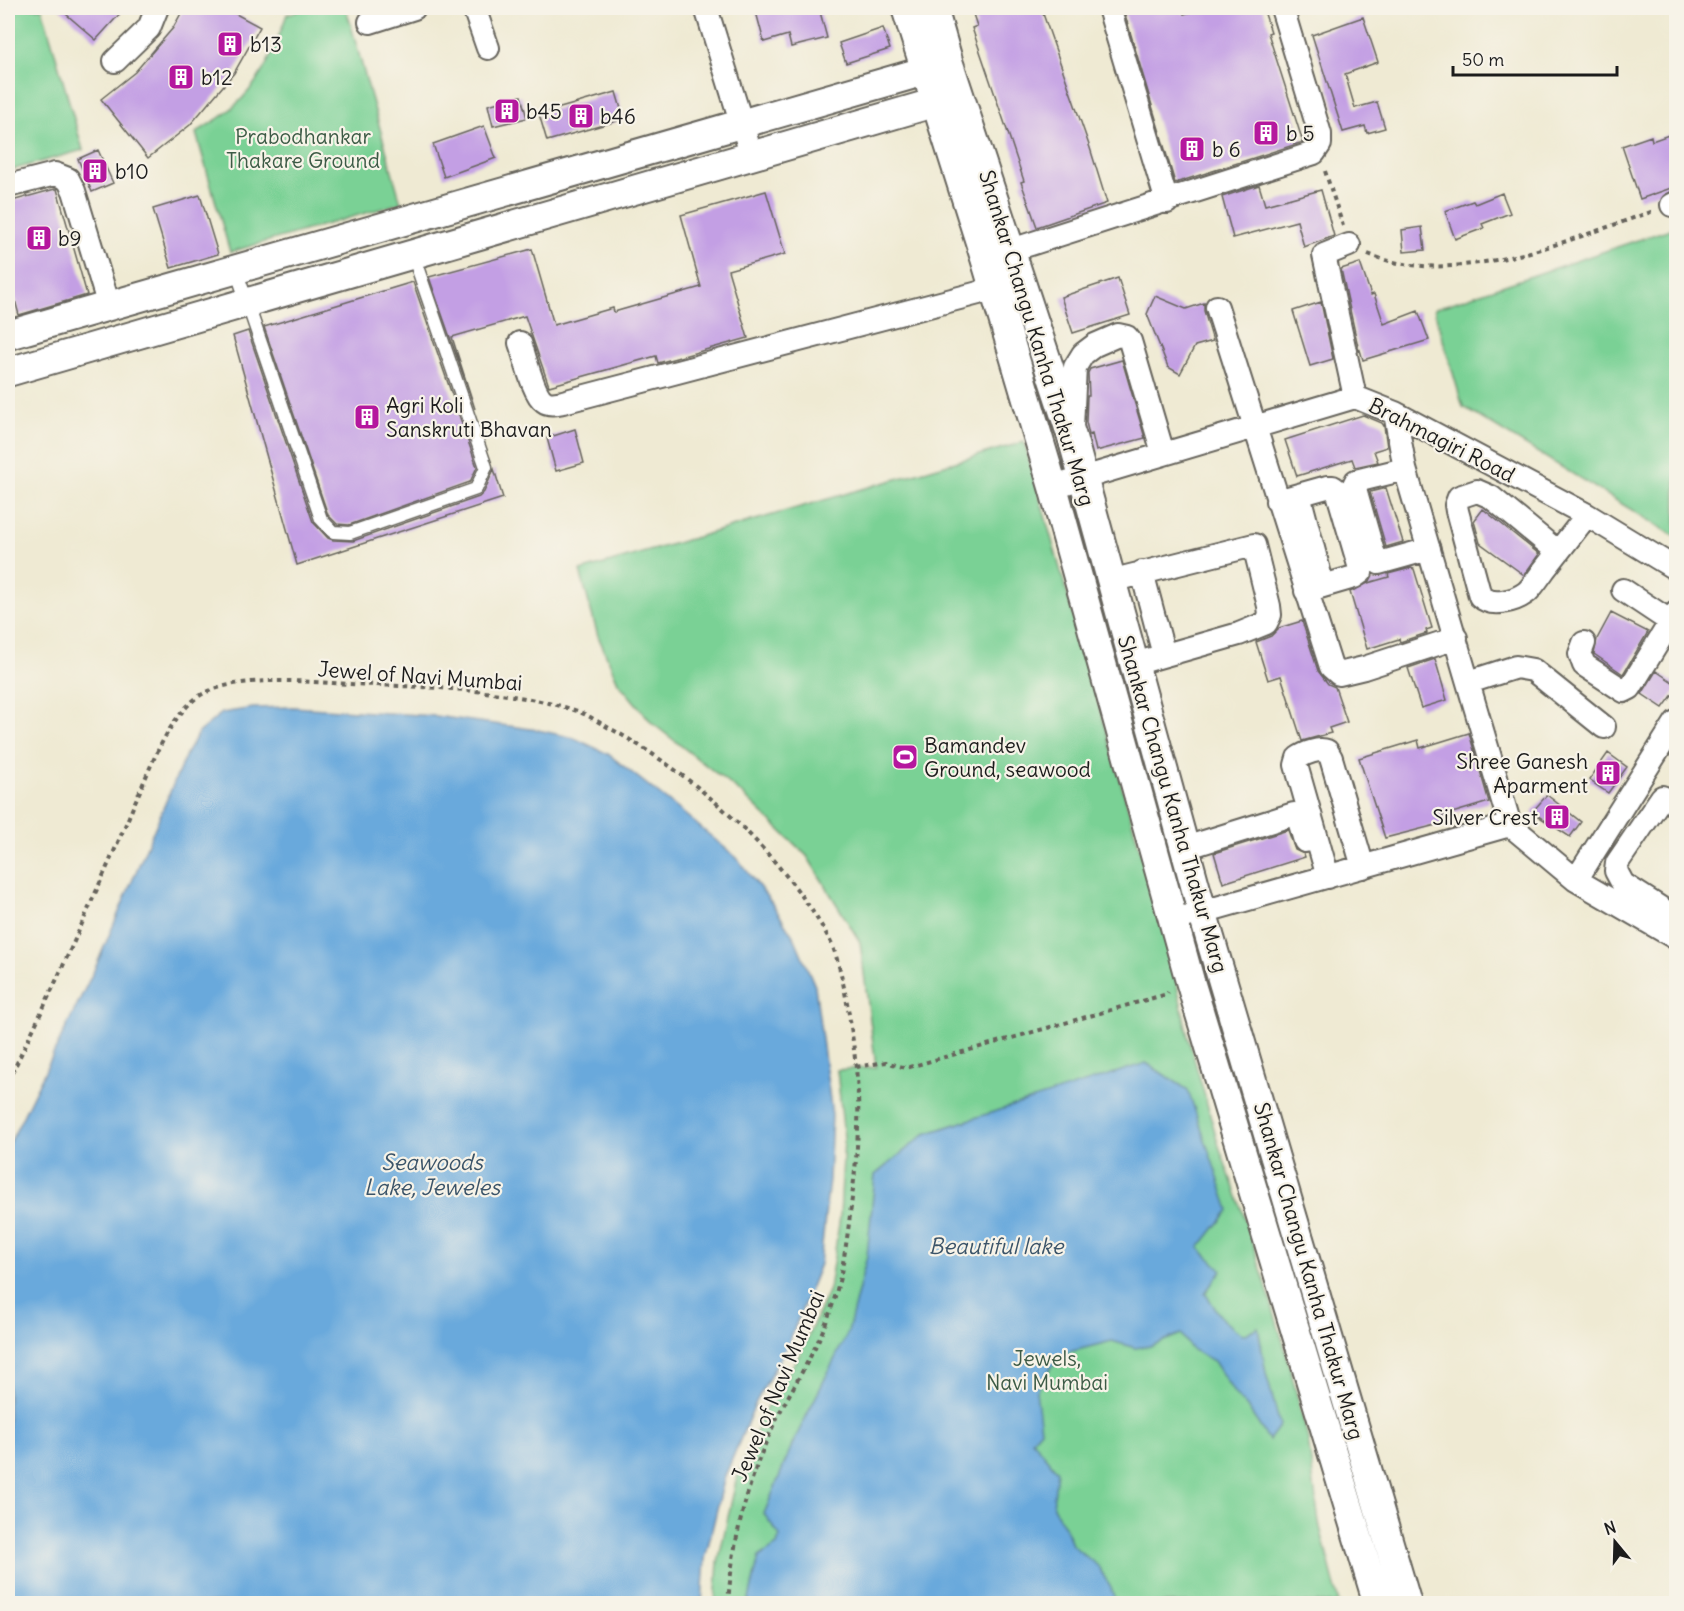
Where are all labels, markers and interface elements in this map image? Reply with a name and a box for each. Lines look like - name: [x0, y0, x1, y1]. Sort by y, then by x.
- building icon: b13: [215, 29, 245, 59]
- place label: b13: [250, 31, 282, 58]
- scale bar: [1453, 39, 1616, 77]
- text: 50 m: [1462, 48, 1504, 71]
- building icon: b12: [166, 62, 196, 92]
- place label: b12: [201, 64, 232, 91]
- building icon: b45: [492, 96, 522, 126]
- place label: b45: [526, 98, 562, 125]
- building icon: b46: [566, 101, 596, 131]
- place label: b46: [600, 103, 636, 130]
- building icon: b 5: [1251, 118, 1281, 148]
- place label: b 5: [1286, 120, 1315, 147]
- park label: Prabodhankar Thakare Ground: [226, 123, 380, 174]
- building icon: b 6: [1177, 134, 1207, 164]
- place label: b 6: [1212, 136, 1241, 163]
- building icon: b10: [80, 156, 110, 186]
- place label: b10: [115, 158, 149, 185]
- street label: Shankar Changu Kanha Thakur Marg: [973, 167, 1101, 509]
- building icon: b9: [24, 223, 54, 253]
- place label: b9: [58, 225, 82, 252]
- place label: Agri Koli Sanskruti Bhavan: [386, 392, 552, 443]
- street label: Brahmagiri Road: [1364, 392, 1520, 488]
- building icon: Agri Koli Sanskruti Bhavan: [352, 402, 382, 432]
- street label: Shankar Changu Kanha Thakur Marg: [1112, 632, 1234, 976]
- street label: Jewel of Navi Mumbai: [317, 655, 523, 697]
- place label: Bamandev Ground, seawood: [924, 732, 1091, 783]
- sports icon: Bamandev Ground, seawood: [890, 742, 920, 772]
- place label: Shree Ganesh Aparment: [1456, 748, 1588, 799]
- building icon: Shree Ganesh Aparment: [1593, 758, 1623, 788]
- building icon: Silver Crest: [1542, 802, 1572, 832]
- place label: Silver Crest: [1432, 804, 1538, 831]
- street label: Shankar Changu Kanha Thakur Marg: [1248, 1099, 1370, 1443]
- water label: Seawoods Lake, Jeweles: [364, 1148, 502, 1201]
- water label: Beautiful lake: [929, 1232, 1065, 1260]
- street label: Jewel of Navi Mumbai: [725, 1286, 831, 1486]
- park label: Jewels, Navi Mumbai: [986, 1345, 1108, 1396]
- north arrow: [1585, 1512, 1645, 1572]
- text: N: [1602, 1517, 1619, 1539]

